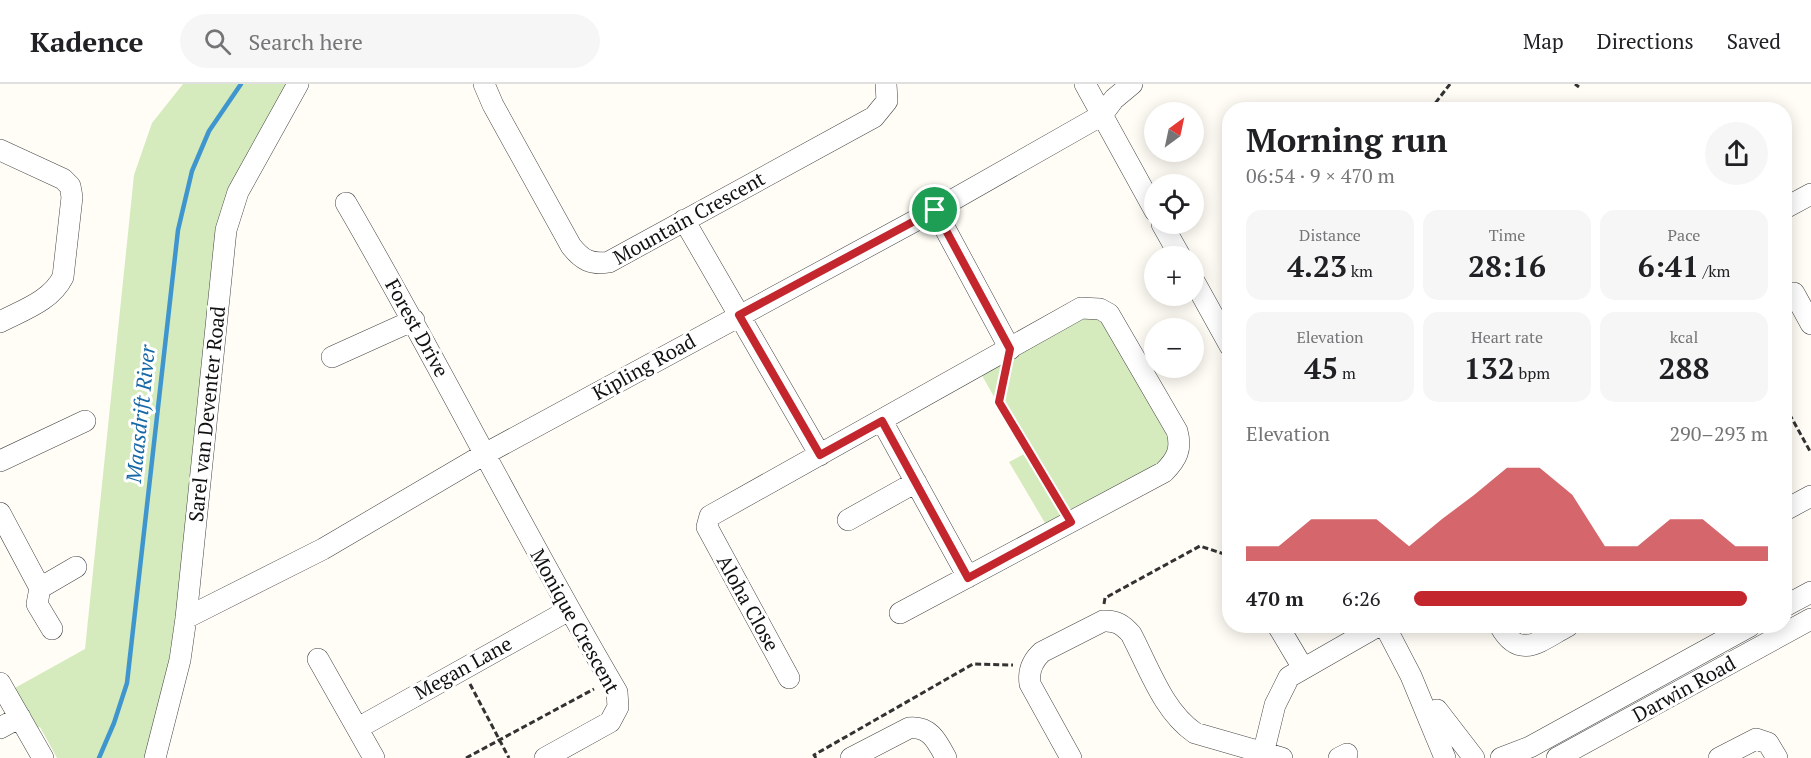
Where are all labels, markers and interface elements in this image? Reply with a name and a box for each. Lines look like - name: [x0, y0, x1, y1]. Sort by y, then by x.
- search box: [180, 14, 600, 68]
- text: Kadence: [30, 23, 144, 60]
- icon: search: [201, 25, 234, 58]
- text: Search here: [249, 27, 363, 56]
- text: Map: [1523, 27, 1564, 55]
- text: Directions: [1597, 27, 1694, 55]
- text: Saved: [1727, 27, 1781, 55]
- north arrow: [1144, 102, 1204, 162]
- map controls: [1144, 102, 1204, 378]
- text: Morning run: [1246, 118, 1448, 161]
- button: share: [1705, 122, 1768, 185]
- text: 06:54 · 9 × 470 m: [1246, 162, 1395, 189]
- street label: Mountain Crescent: [608, 164, 770, 270]
- button: locate: [1144, 174, 1204, 234]
- pin: [909, 184, 960, 235]
- icon: arrive: [918, 193, 951, 226]
- text: Distance: [1299, 224, 1361, 246]
- text: Time: [1489, 224, 1525, 246]
- text: Pace: [1668, 224, 1700, 246]
- button: +: [1144, 246, 1204, 306]
- text: 4.23: [1287, 246, 1347, 286]
- text: 28:16: [1468, 246, 1546, 286]
- text: 6:41: [1638, 246, 1699, 286]
- text: km: [1347, 260, 1373, 282]
- text: /km: [1699, 260, 1730, 282]
- street label: Forest Drive: [379, 274, 456, 382]
- street label: Sarel van Deventer Road: [182, 305, 231, 523]
- button: −: [1144, 318, 1204, 378]
- text: Elevation: [1296, 326, 1364, 348]
- text: Heart rate: [1471, 326, 1543, 348]
- text: kcal: [1670, 326, 1698, 348]
- street label: Kipling Road: [587, 327, 700, 406]
- water label: Maasdrift River: [119, 343, 161, 485]
- text: 45: [1304, 348, 1338, 388]
- text: 132: [1464, 348, 1515, 388]
- text: 288: [1659, 348, 1709, 388]
- text: m: [1338, 362, 1356, 384]
- text: bpm: [1515, 362, 1550, 384]
- text: Elevation: [1246, 420, 1330, 447]
- text: 290–293 m: [1669, 420, 1768, 447]
- street label: Monique Crescent: [525, 544, 627, 698]
- street label: Aloha Close: [711, 550, 786, 656]
- text: 470 m: [1246, 585, 1304, 612]
- text: 6:26: [1342, 585, 1381, 612]
- street label: Megan Lane: [409, 630, 516, 705]
- street label: Darwin Road: [1627, 649, 1740, 728]

